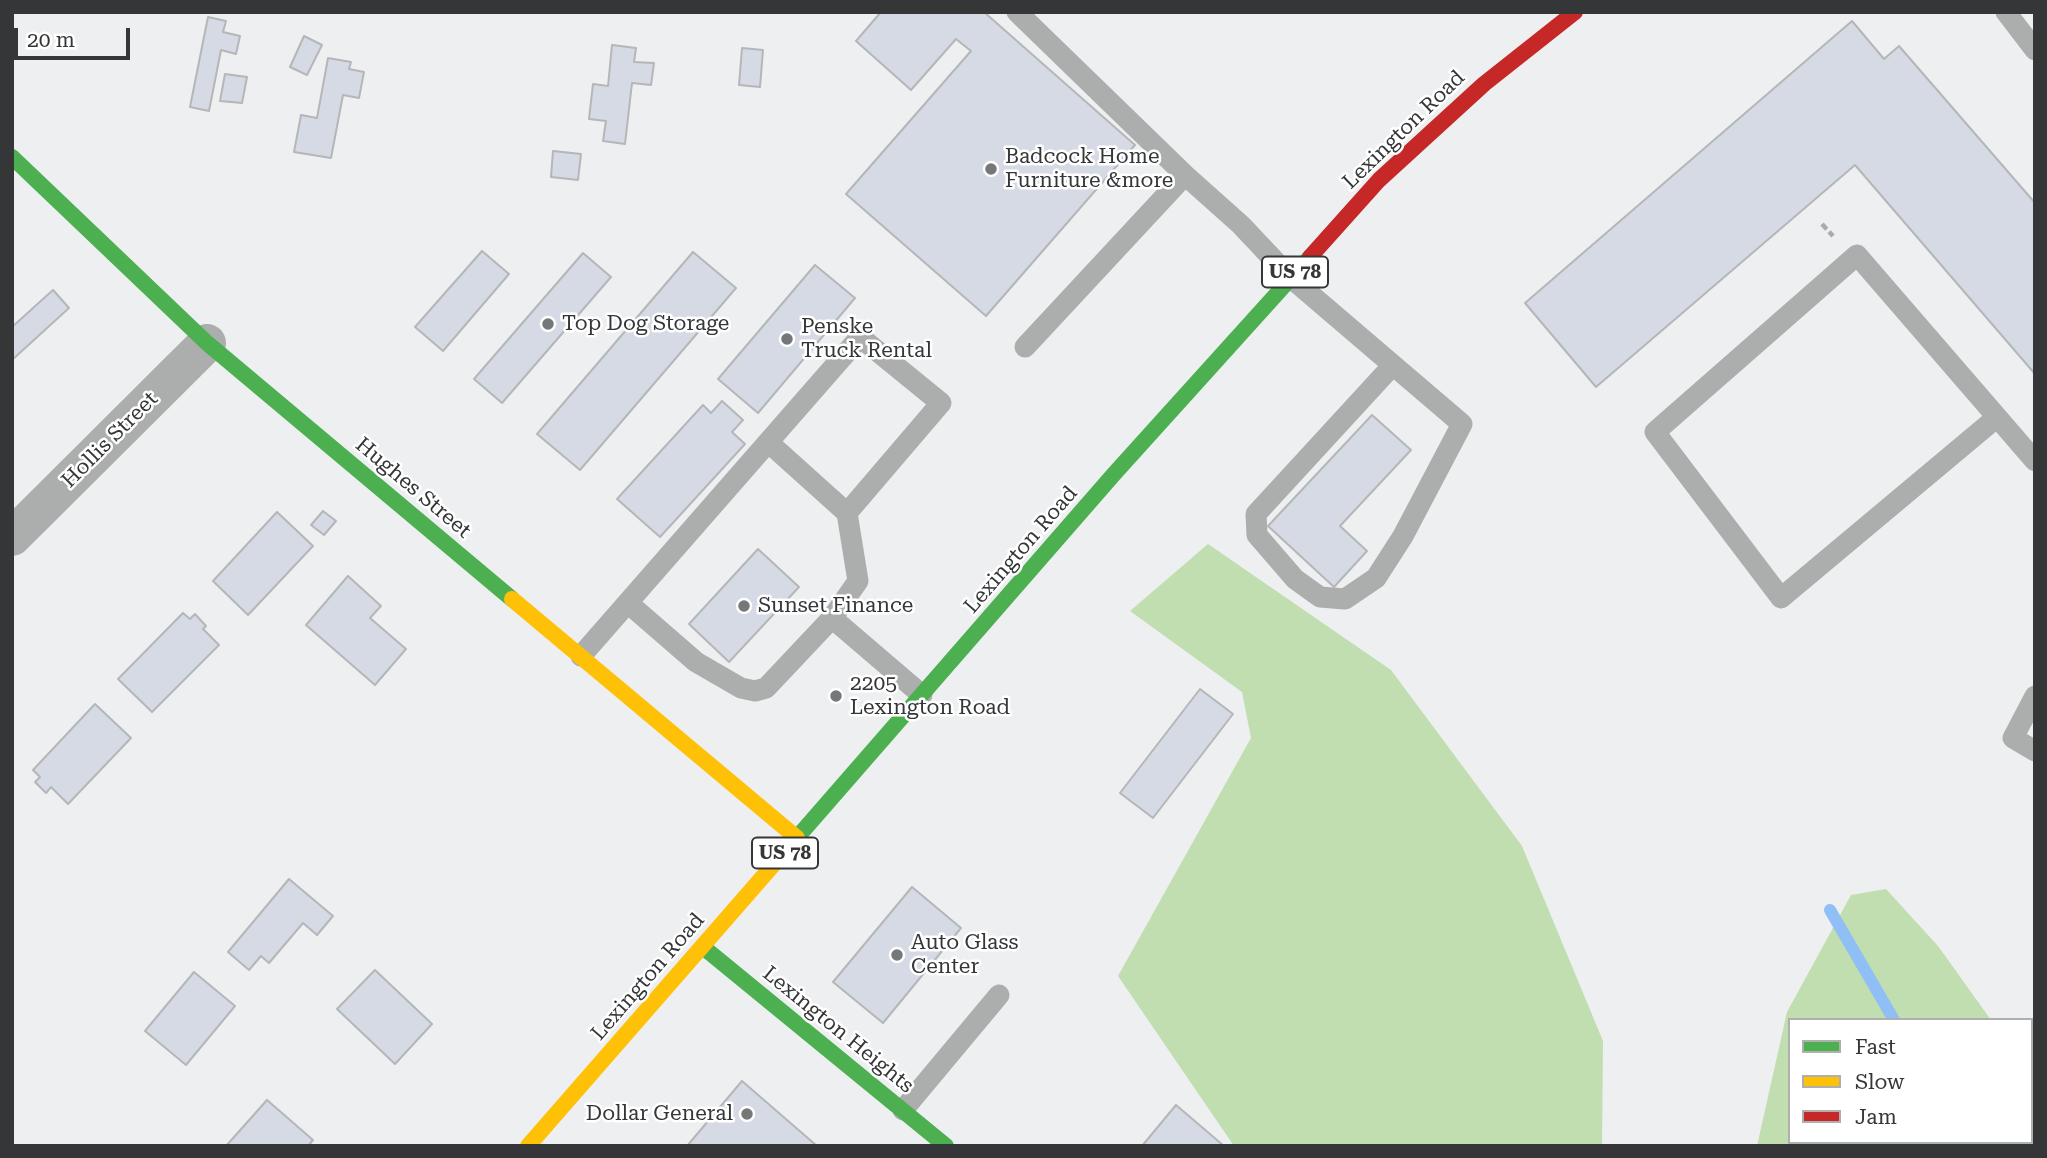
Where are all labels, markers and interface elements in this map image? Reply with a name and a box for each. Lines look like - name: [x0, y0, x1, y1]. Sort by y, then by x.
- scale bar: [18, 14, 133, 58]
- text: 20 m: [27, 28, 75, 52]
- street label: Lexington Road: [1338, 65, 1470, 195]
- place label: Badcock Home Furniture &more: [1005, 144, 1173, 194]
- marker: Badcock Home Furniture &more: [983, 161, 999, 177]
- road number: US 78: [1262, 256, 1328, 288]
- place label: Top Dog Storage: [562, 311, 729, 337]
- place label: Penske Truck Rental: [801, 314, 932, 364]
- marker: Top Dog Storage: [540, 316, 556, 332]
- marker: Penske Truck Rental: [779, 331, 795, 347]
- street label: Hollis Street: [57, 387, 163, 493]
- street label: Hughes Street: [350, 432, 476, 544]
- street label: Lexington Road: [959, 481, 1083, 619]
- place label: Sunset Finance: [758, 593, 913, 619]
- marker: Sunset Finance: [736, 598, 752, 614]
- place label: 2205 Lexington Road: [850, 671, 1010, 721]
- marker: 2205 Lexington Road: [828, 688, 844, 704]
- road number: US 78: [752, 838, 818, 868]
- street label: Lexington Road: [586, 908, 710, 1046]
- place label: Auto Glass Center: [911, 930, 1018, 980]
- marker: Auto Glass Center: [889, 947, 905, 963]
- street label: Lexington Heights: [757, 961, 919, 1099]
- legend: [1788, 1018, 2033, 1144]
- text: Fast: [1855, 1035, 1896, 1059]
- text: Slow: [1855, 1070, 1904, 1094]
- place label: Dollar General: [586, 1101, 733, 1127]
- text: Jam: [1855, 1105, 1897, 1129]
- marker: Dollar General: [739, 1106, 755, 1122]

